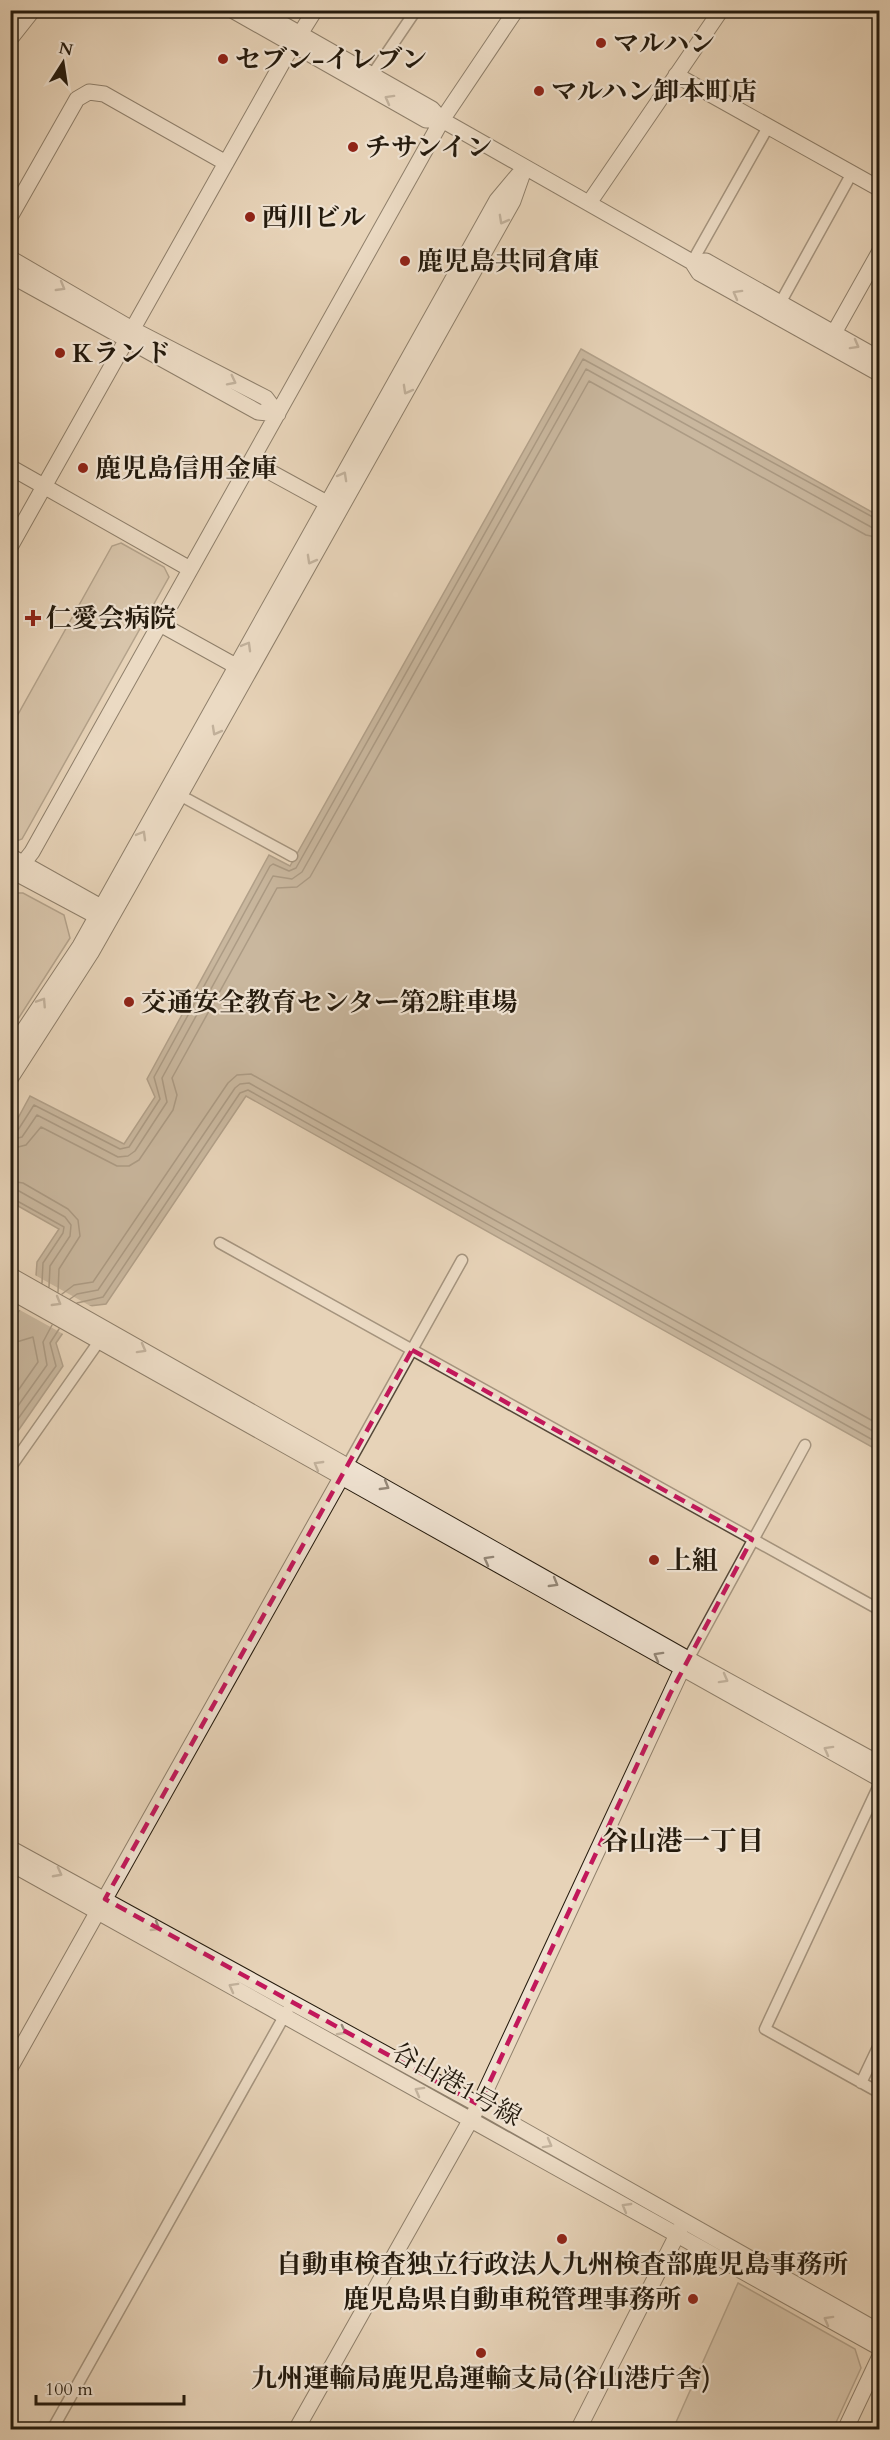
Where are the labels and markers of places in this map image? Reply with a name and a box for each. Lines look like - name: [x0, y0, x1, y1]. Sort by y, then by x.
- place label: マルハン: [613, 26, 715, 61]
- marker: マルハン: [594, 36, 608, 50]
- place label: セブン-イレブン: [235, 42, 427, 77]
- marker: セブン-イレブン: [216, 52, 230, 66]
- place label: マルハン卸本町店: [551, 74, 757, 109]
- marker: マルハン卸本町店: [532, 84, 546, 98]
- place label: チサンイン: [365, 130, 492, 165]
- marker: チサンイン: [346, 140, 360, 154]
- place label: 西川ビル: [262, 200, 366, 235]
- marker: 西川ビル: [243, 210, 257, 224]
- place label: 鹿児島共同倉庫: [417, 244, 599, 279]
- marker: 鹿児島共同倉庫: [398, 254, 412, 268]
- place label: Kランド: [72, 336, 171, 371]
- marker: Kランド: [53, 346, 67, 360]
- place label: 鹿児島信用金庫: [95, 451, 277, 486]
- marker: 鹿児島信用金庫: [76, 461, 90, 475]
- place label: 仁愛会病院: [46, 601, 176, 636]
- marker: 仁愛会病院: [24, 609, 42, 627]
- place label: 交通安全教育センター第2駐車場: [141, 985, 517, 1020]
- marker: 交通安全教育センター第2駐車場: [122, 995, 136, 1009]
- place label: 上組: [666, 1543, 718, 1578]
- marker: 上組: [647, 1553, 661, 1567]
- marker: 自動車検査独立行政法人九州検査部鹿児島事務所: [555, 2232, 569, 2246]
- place label: 自動車検査独立行政法人九州検査部鹿児島事務所: [276, 2247, 848, 2282]
- place label: 鹿児島県自動車税管理事務所: [343, 2282, 681, 2317]
- marker: 鹿児島県自動車税管理事務所: [686, 2292, 700, 2306]
- marker: 九州運輸局鹿児島運輸支局(谷山港庁舎): [474, 2346, 488, 2360]
- place label: 九州運輸局鹿児島運輸支局(谷山港庁舎): [251, 2361, 711, 2396]

